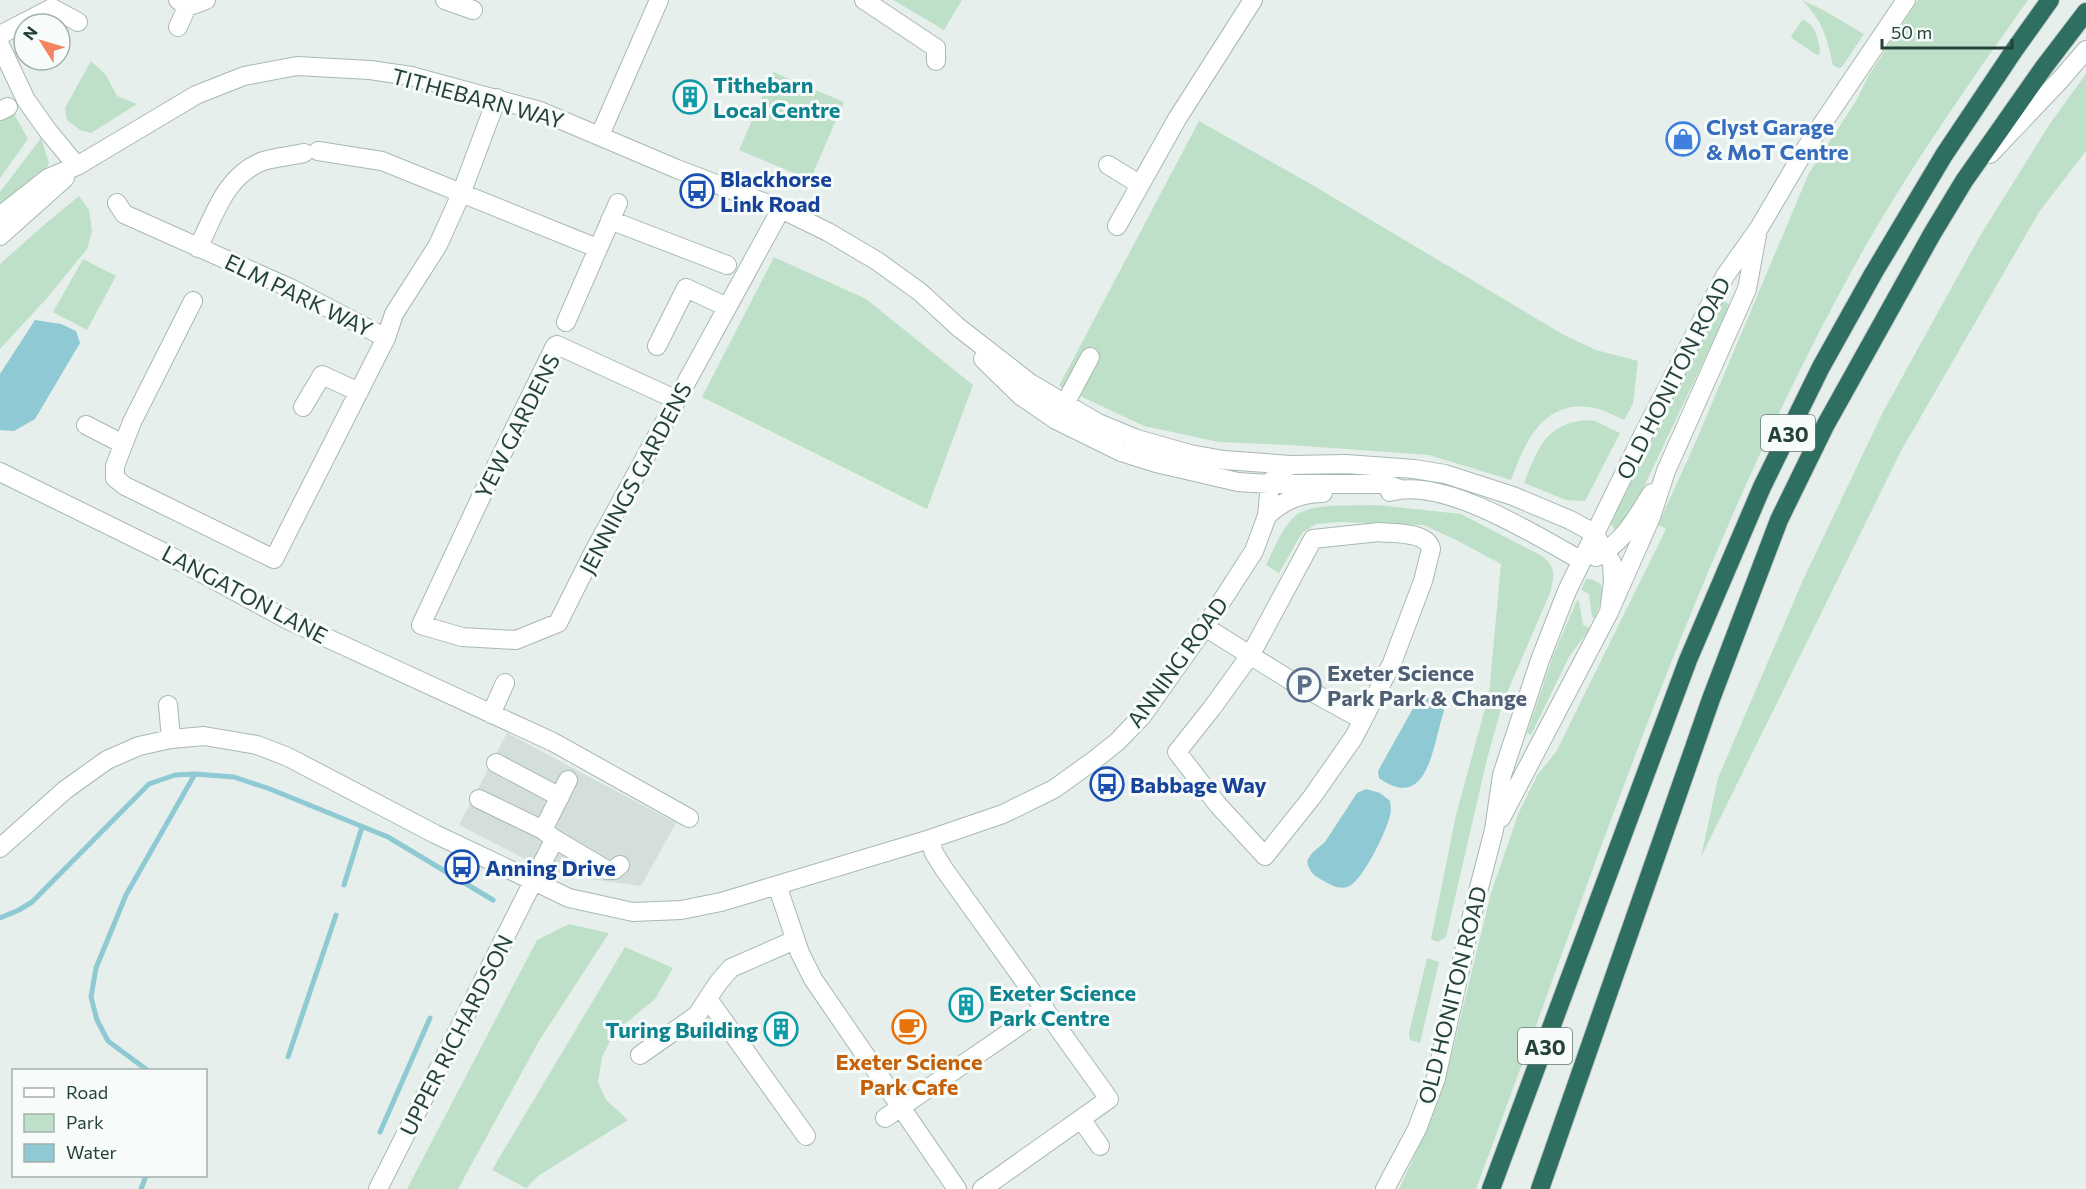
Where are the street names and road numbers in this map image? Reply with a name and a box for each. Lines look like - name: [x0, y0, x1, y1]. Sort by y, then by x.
- street label: TITHEBARN WAY: [389, 62, 567, 134]
- street label: ELM PARK WAY: [221, 248, 377, 342]
- street label: OLD HONITON ROAD: [1610, 272, 1736, 484]
- street label: YEW GARDENS: [469, 349, 565, 503]
- street label: JENNINGS GARDENS: [573, 377, 697, 579]
- road number: A30: [1761, 415, 1815, 451]
- street label: LANGATON LANE: [158, 539, 332, 649]
- street label: ANNING ROAD: [1121, 592, 1233, 732]
- street label: OLD HONITON ROAD: [1412, 883, 1492, 1107]
- street label: UPPER RICHARDSON: [394, 930, 518, 1140]
- road number: A30: [1518, 1028, 1572, 1064]

